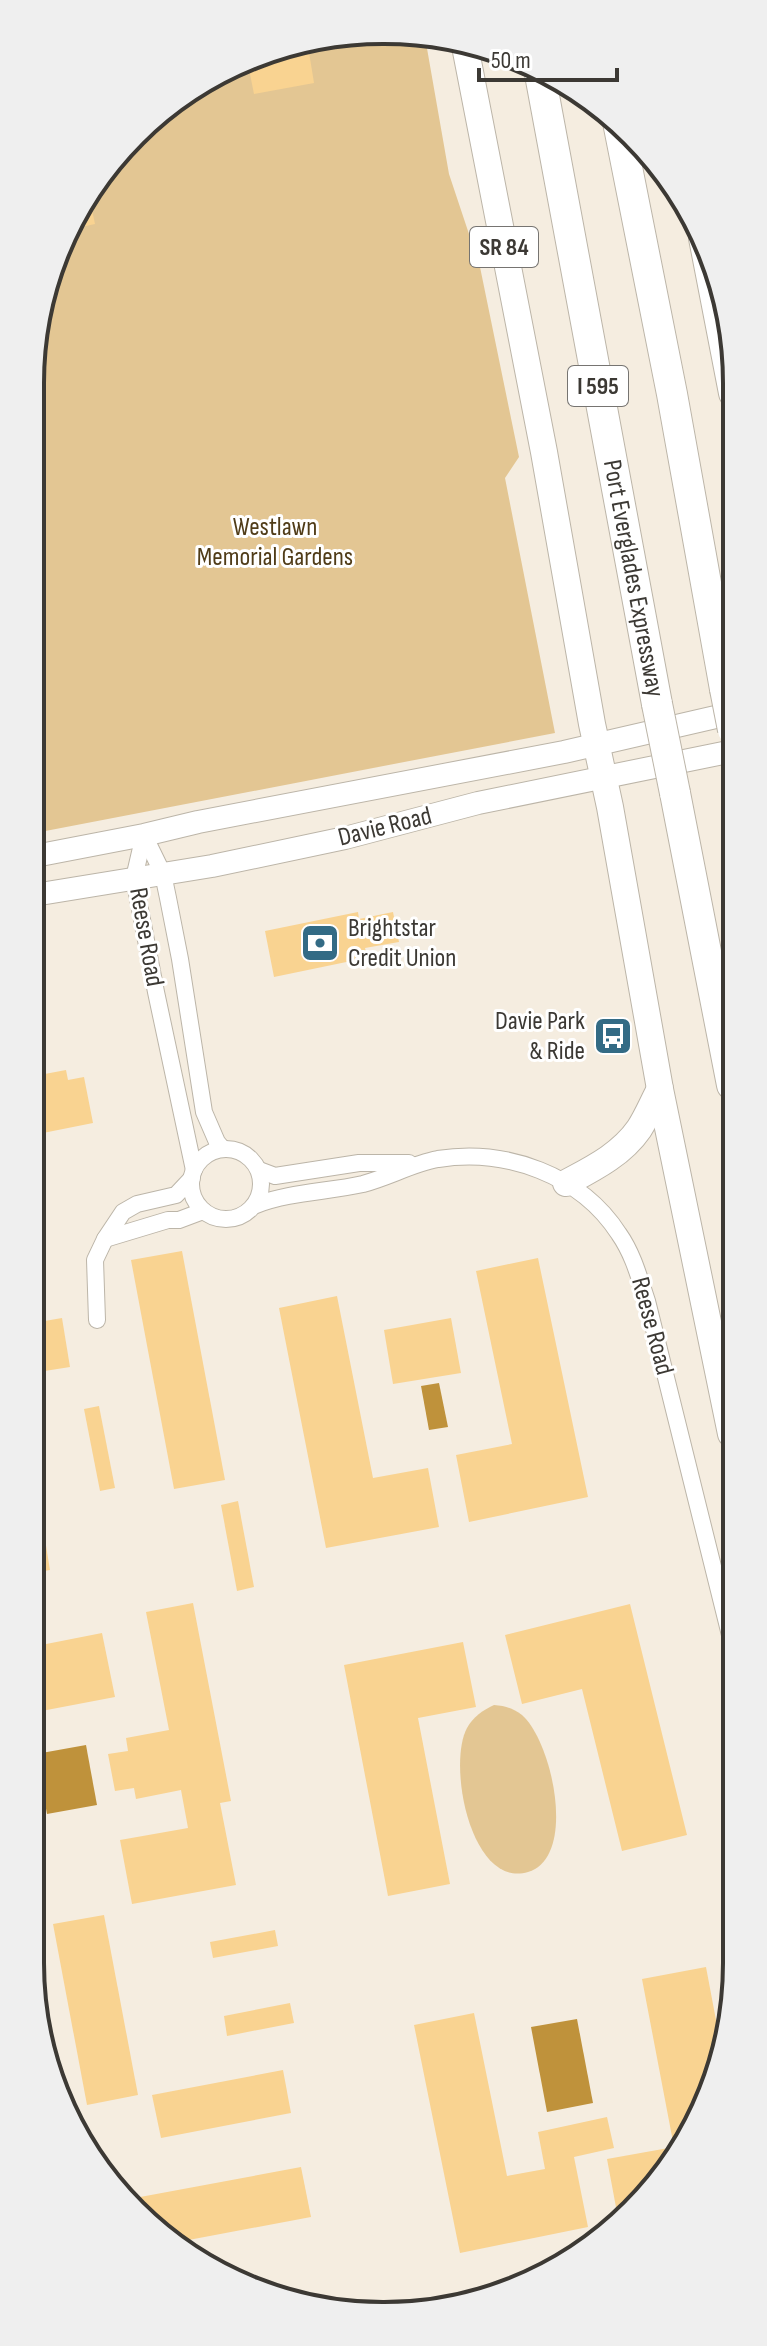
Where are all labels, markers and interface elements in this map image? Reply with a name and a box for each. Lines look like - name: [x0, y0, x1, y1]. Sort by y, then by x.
- scale bar: [479, 32, 617, 82]
- text: 50 m: [491, 46, 531, 75]
- road number: SR 84: [470, 227, 538, 267]
- road number: I 595: [568, 366, 628, 406]
- street label: Port Everglades Expressway: [596, 457, 671, 699]
- park label: Westlawn Memorial Gardens: [197, 512, 353, 573]
- street label: Davie Road: [335, 800, 435, 854]
- street label: Reese Road: [122, 885, 170, 989]
- place label: Brightstar Credit Union: [348, 913, 457, 974]
- bank icon: Brightstar Credit Union: [299, 922, 341, 964]
- place label: Davie Park & Ride: [495, 1006, 585, 1067]
- bus stop icon: Davie Park & Ride: [592, 1015, 634, 1057]
- street label: Reese Road: [624, 1274, 680, 1378]

